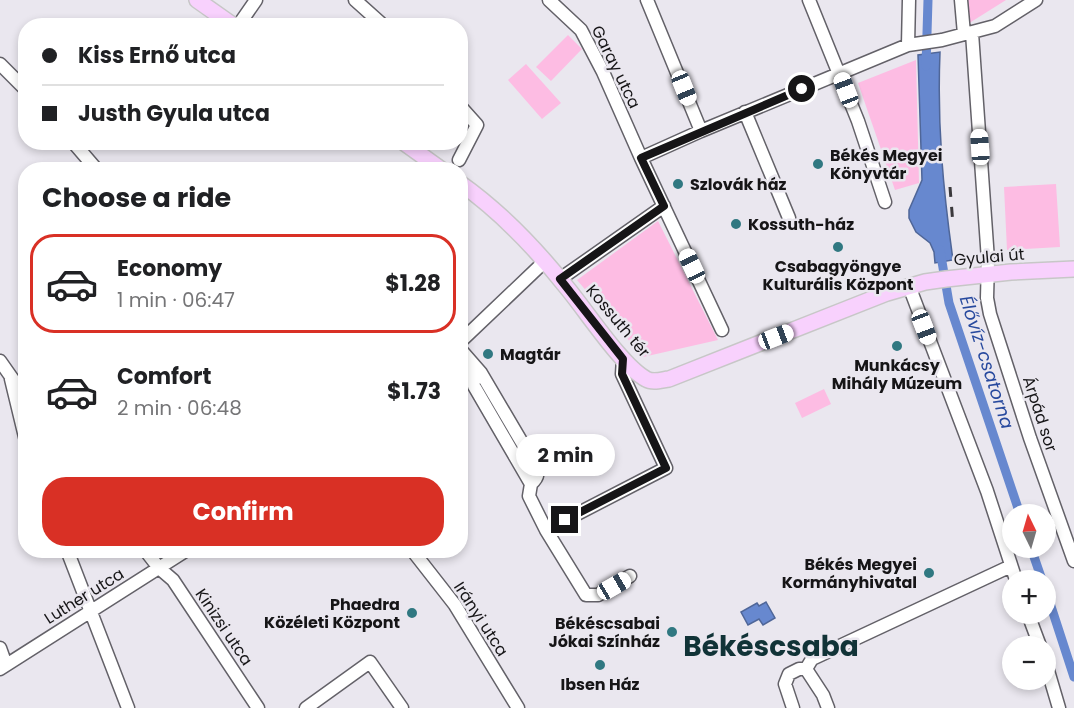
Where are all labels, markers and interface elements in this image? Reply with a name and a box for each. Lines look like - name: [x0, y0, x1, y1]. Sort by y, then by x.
- street label: Garay utca: [586, 22, 646, 112]
- text: Kiss Ernő utca: [78, 40, 236, 71]
- car: [669, 68, 699, 108]
- car: [831, 70, 861, 110]
- route start: [788, 75, 815, 102]
- text: Justh Gyula utca: [78, 98, 270, 129]
- car: [970, 128, 990, 166]
- place label: Békés Megyei Könyvtár: [830, 144, 943, 185]
- marker: Békés Megyei Könyvtár: [811, 157, 825, 171]
- place label: Szlovák ház: [690, 173, 786, 196]
- marker: Szlovák ház: [671, 177, 685, 191]
- text: Choose a ride: [42, 179, 231, 216]
- place label: Kossuth-ház: [748, 213, 854, 236]
- marker: Kossuth-ház: [729, 217, 743, 231]
- marker: Csabagyöngye Kulturális Központ: [831, 240, 845, 254]
- street label: Gyulai út: [953, 242, 1025, 272]
- car: [676, 246, 708, 286]
- text: Economy: [117, 253, 222, 284]
- place label: Csabagyöngye Kulturális Központ: [762, 255, 914, 296]
- icon: car: [45, 257, 99, 311]
- text: $1.28: [385, 268, 441, 299]
- street label: Kossuth tér: [581, 280, 655, 362]
- text: 1 min · 06:47: [117, 286, 235, 314]
- water label: Élővíz-csatorna: [954, 292, 1020, 432]
- car: [909, 307, 939, 347]
- car: [756, 322, 796, 352]
- marker: Munkácsy Mihály Múzeum: [890, 339, 904, 353]
- place label: Magtár: [500, 343, 561, 366]
- marker: Magtár: [481, 347, 495, 361]
- place label: Munkácsy Mihály Múzeum: [832, 354, 962, 395]
- text: Comfort: [117, 361, 211, 392]
- icon: car: [45, 365, 99, 419]
- street label: Árpád sor: [1017, 373, 1063, 455]
- text: $1.73: [387, 376, 441, 407]
- text: 2 min · 06:48: [117, 394, 242, 422]
- callout: 2 min: [516, 433, 614, 475]
- text: 2 min: [537, 441, 594, 469]
- button: Confirm: [42, 477, 444, 546]
- north arrow: [1002, 504, 1056, 558]
- map controls: [1002, 504, 1056, 690]
- route end: [551, 506, 578, 533]
- place label: Békés Megyei Kormányhivatal: [782, 553, 917, 594]
- street label: Luther utca: [40, 562, 128, 630]
- marker: Békés Megyei Kormányhivatal: [922, 566, 936, 580]
- car: [594, 569, 634, 603]
- button: +: [1002, 570, 1056, 624]
- street label: Irányi utca: [448, 577, 514, 661]
- street label: Kinizsi utca: [190, 584, 258, 670]
- place label: Phaedra Közéleti Központ: [264, 593, 400, 634]
- marker: Phaedra Közéleti Központ: [405, 606, 419, 620]
- place label: Békéscsabai Jókai Színház: [548, 612, 660, 653]
- marker: Békéscsabai Jókai Színház: [665, 625, 679, 639]
- district label: Békéscsaba: [683, 627, 859, 666]
- button: −: [1002, 636, 1056, 690]
- marker: Ibsen Ház: [593, 658, 607, 672]
- place label: Ibsen Ház: [560, 673, 640, 696]

